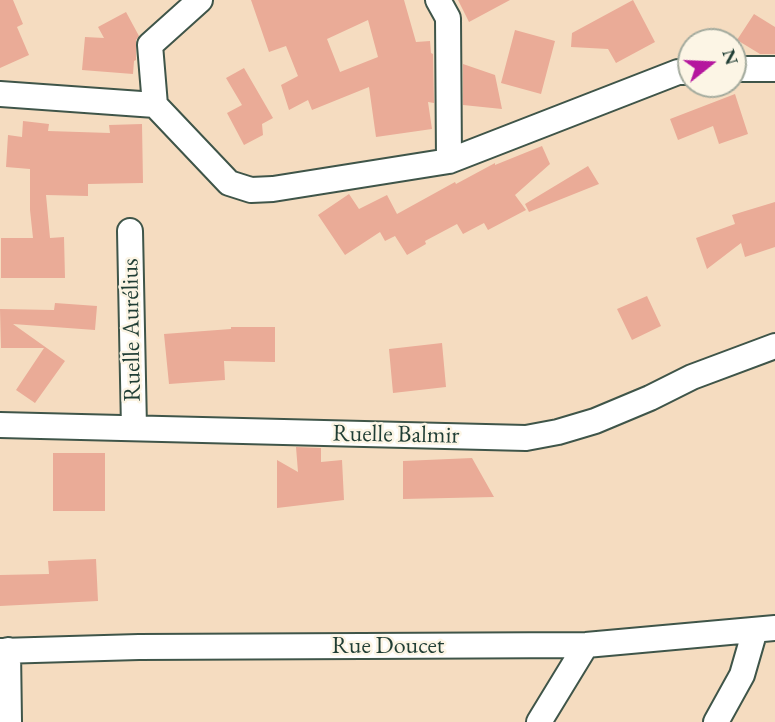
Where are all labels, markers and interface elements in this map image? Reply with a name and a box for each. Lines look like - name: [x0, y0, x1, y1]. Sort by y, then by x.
- north arrow: [677, 28, 747, 98]
- text: N: [716, 46, 745, 68]
- street label: Ruelle Aurélius: [116, 258, 148, 402]
- street label: Ruelle Balmir: [332, 419, 460, 451]
- street label: Rue Doucet: [332, 632, 444, 660]

